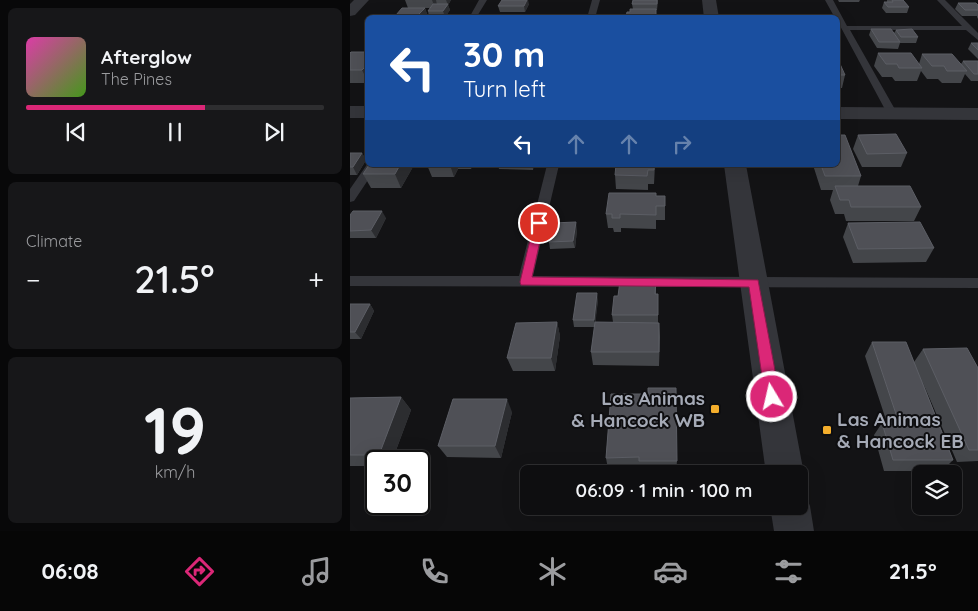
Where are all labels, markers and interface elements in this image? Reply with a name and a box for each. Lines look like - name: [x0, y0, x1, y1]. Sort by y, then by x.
- text: 30 m: [463, 32, 545, 76]
- icon: left: [380, 35, 445, 100]
- text: Afterglow: [101, 45, 192, 69]
- text: The Pines: [101, 69, 172, 89]
- text: Turn left: [463, 75, 546, 103]
- icon: previous: [62, 118, 90, 146]
- icon: pause: [161, 118, 189, 146]
- icon: next: [260, 118, 288, 146]
- icon: left: [509, 130, 537, 158]
- icon: ahead: [562, 130, 590, 158]
- icon: ahead: [615, 130, 643, 158]
- icon: right: [668, 130, 696, 158]
- pin: [518, 202, 560, 244]
- icon: arrive: [525, 209, 553, 237]
- text: Climate: [26, 231, 82, 251]
- text: 21.5°: [134, 255, 215, 303]
- text: −: [26, 262, 41, 297]
- text: +: [308, 262, 324, 297]
- position arrow: [745, 370, 797, 422]
- place label: Las Animas & Hancock WB: [571, 386, 705, 432]
- text: 19: [144, 389, 206, 470]
- marker: Las Animas & Hancock WB: [709, 403, 721, 415]
- place label: Las Animas & Hancock EB: [837, 407, 964, 453]
- marker: Las Animas & Hancock EB: [821, 424, 833, 436]
- speed limit sign: 30: [365, 450, 430, 515]
- text: km/h: [155, 462, 195, 482]
- map controls: [912, 465, 962, 515]
- button: layers: [912, 465, 962, 515]
- text: 06:09 · 1 min · 100 m: [576, 478, 752, 502]
- icon: directions: [182, 554, 217, 589]
- icon: music: [299, 554, 334, 589]
- icon: phone: [417, 554, 452, 589]
- icon: climate: [535, 554, 570, 589]
- icon: car: [653, 554, 688, 589]
- icon: filters: [771, 554, 806, 589]
- text: 06:08: [41, 557, 99, 585]
- text: 21.5°: [889, 557, 937, 585]

